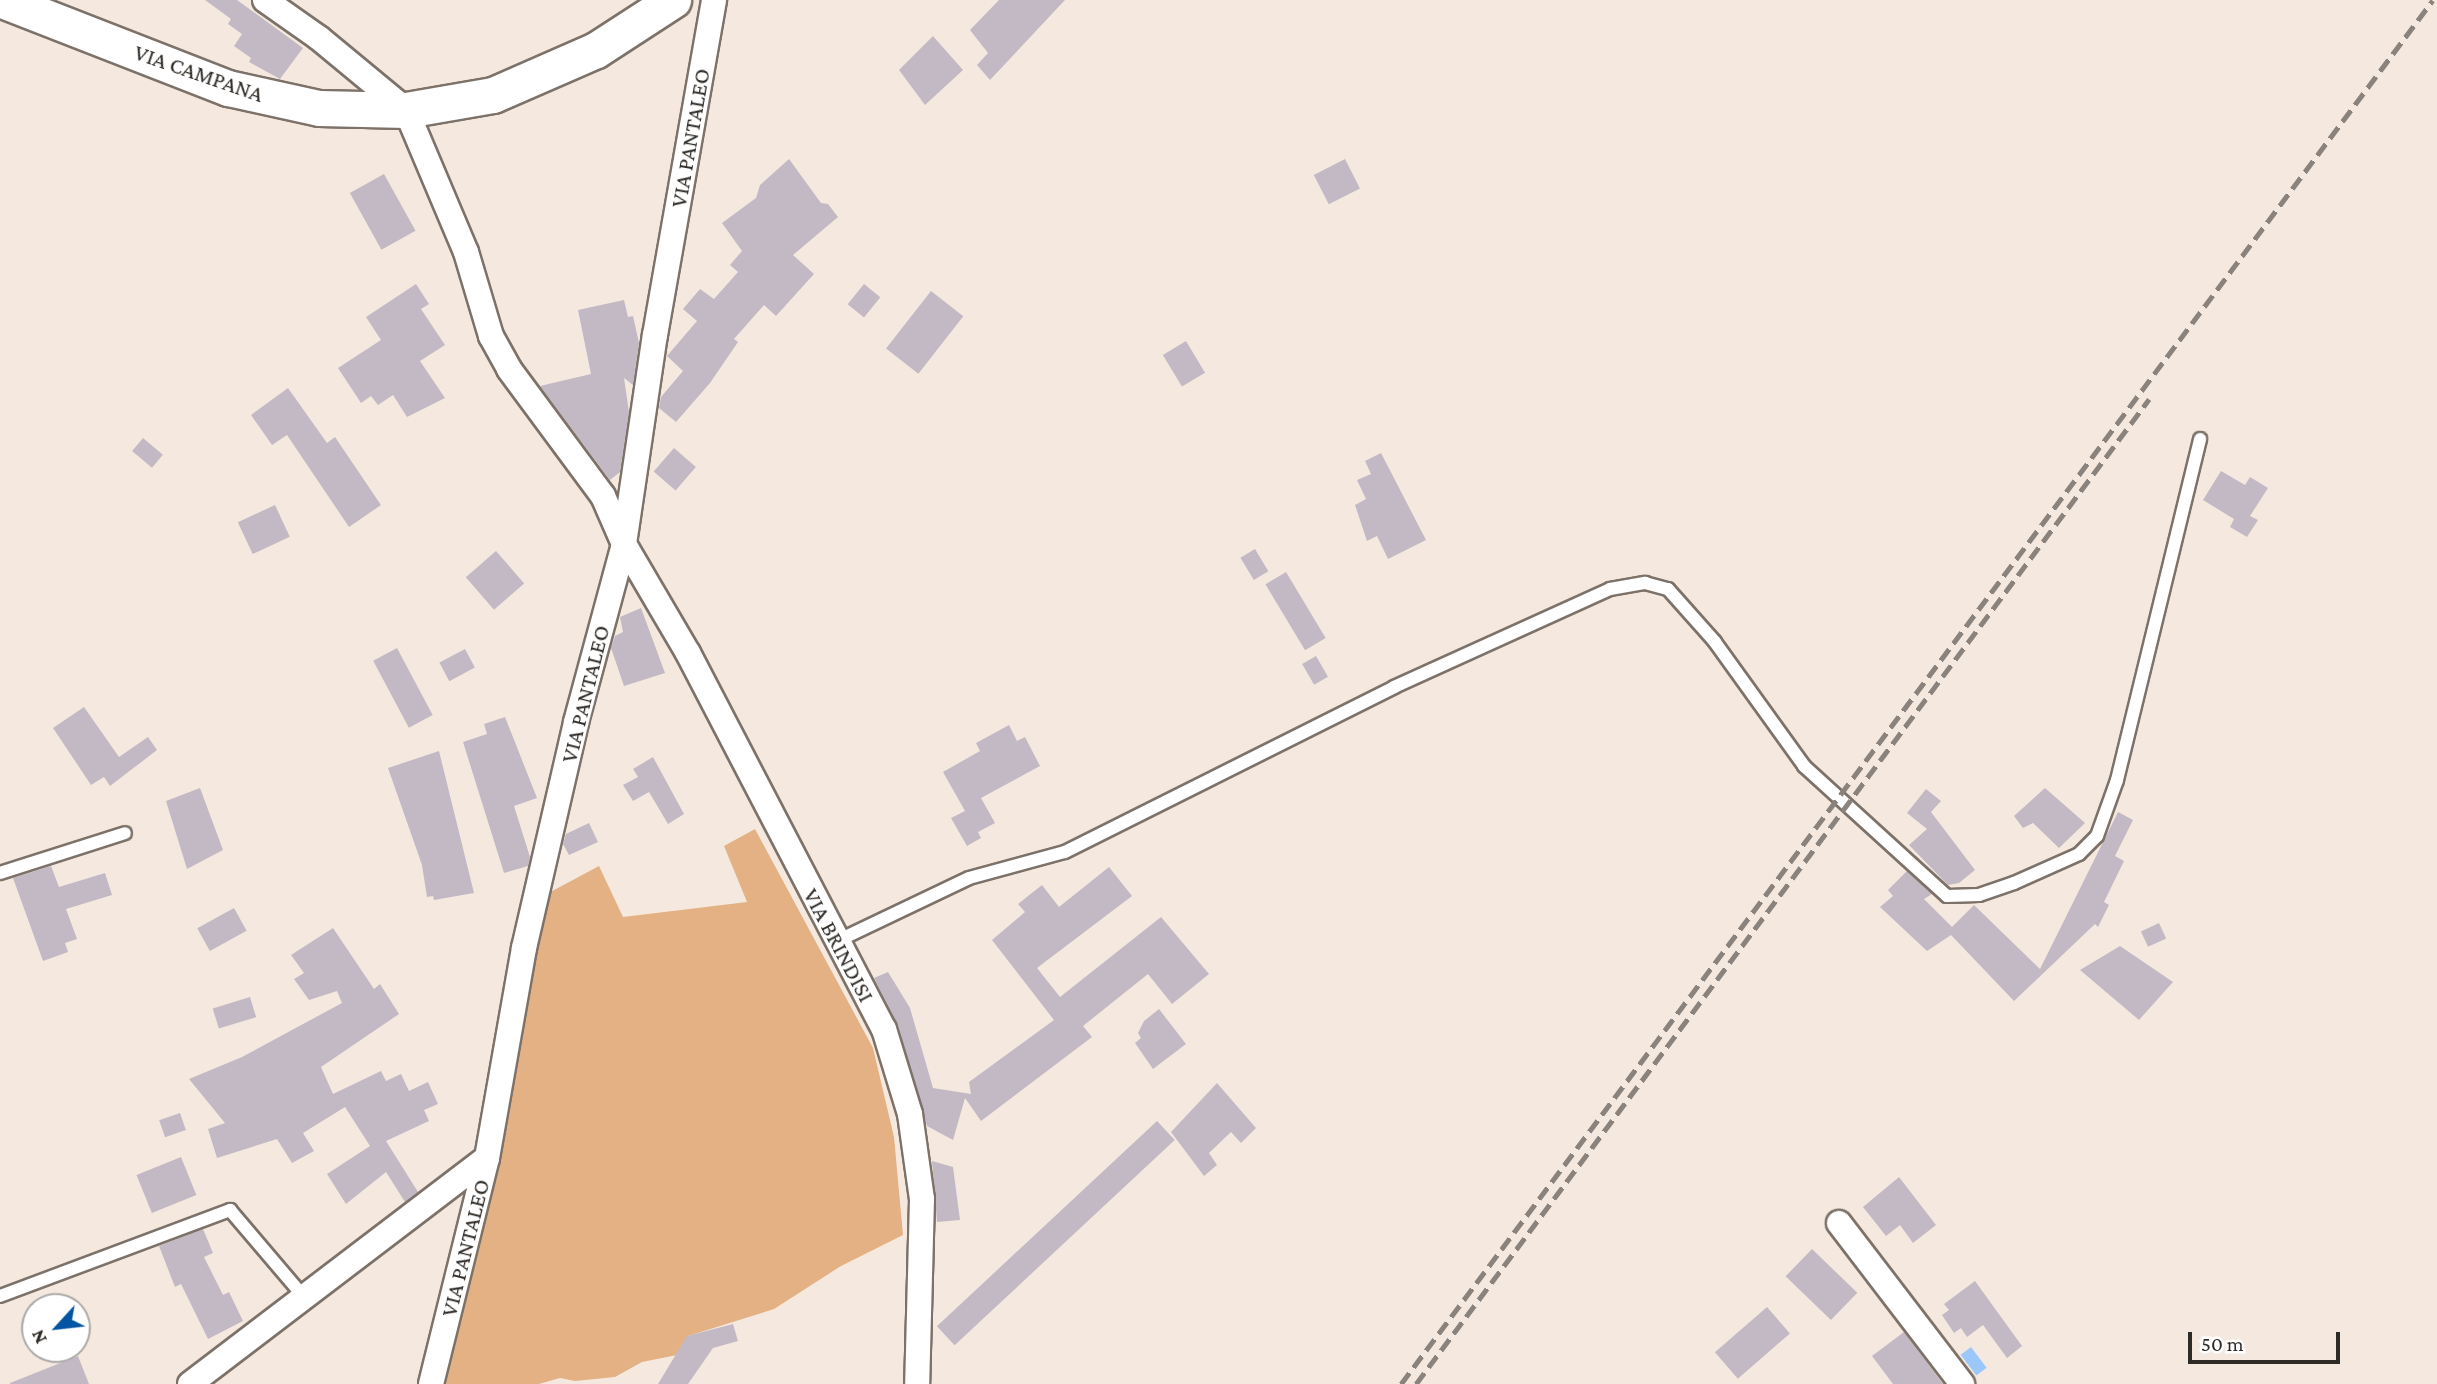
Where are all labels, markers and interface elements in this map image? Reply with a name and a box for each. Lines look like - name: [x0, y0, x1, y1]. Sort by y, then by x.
- street label: VIA CAMPANA: [131, 38, 267, 108]
- street label: VIA PANTALEO: [664, 66, 716, 210]
- street label: VIA PANTALEO: [555, 622, 615, 766]
- street label: VIA BRINDISI: [797, 883, 881, 1007]
- street label: VIA PANTALEO: [435, 1176, 495, 1320]
- north arrow: [21, 1293, 91, 1363]
- scale bar: [2192, 1318, 2344, 1362]
- text: N: [26, 1326, 51, 1347]
- text: 50 m: [2201, 1332, 2244, 1356]

